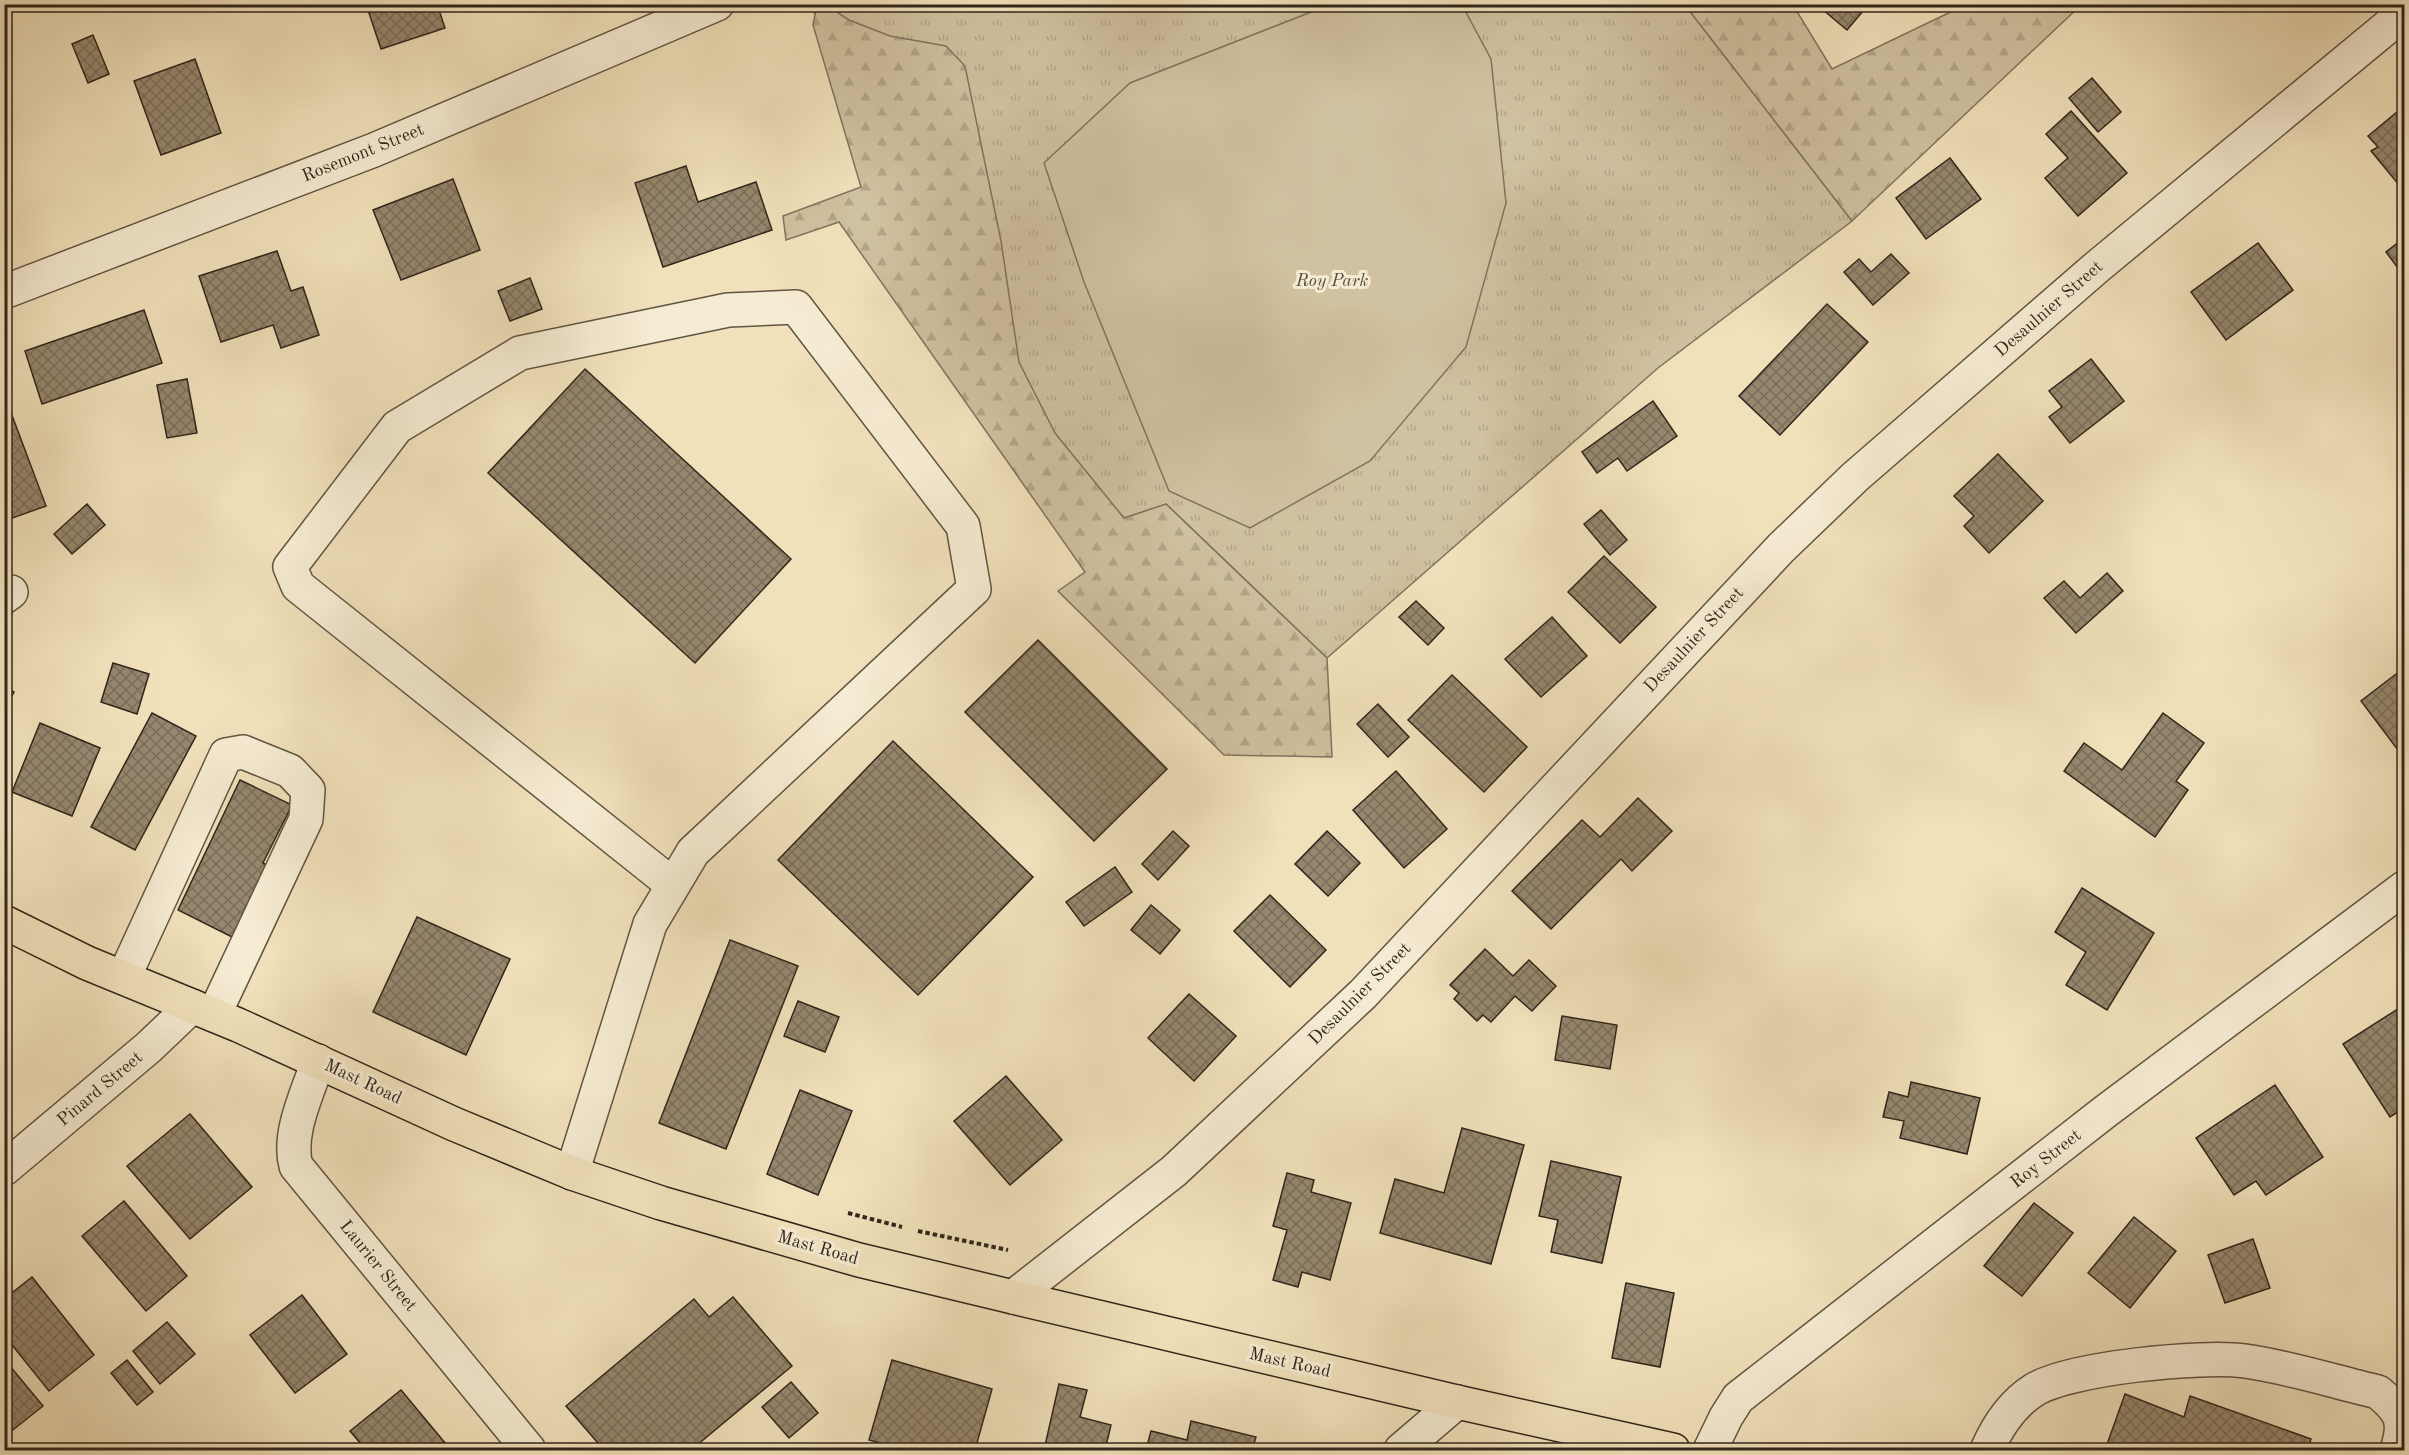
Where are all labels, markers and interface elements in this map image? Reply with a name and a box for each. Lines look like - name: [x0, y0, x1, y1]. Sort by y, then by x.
- street label: Rosemont Street: [299, 120, 427, 186]
- street label: Desaulnier Street: [1992, 257, 2106, 361]
- park label: Roy Park: [1295, 272, 1369, 290]
- street label: Desaulnier Street: [1641, 584, 1747, 696]
- street label: Desaulnier Street: [1305, 939, 1415, 1049]
- street label: Pinard Street: [54, 1048, 146, 1130]
- street label: Mast Road: [321, 1056, 405, 1108]
- street label: Roy Street: [2007, 1126, 2085, 1192]
- street label: Laurier Street: [336, 1217, 420, 1315]
- street label: Mast Road: [776, 1228, 860, 1268]
- street label: Mast Road: [1247, 1345, 1333, 1381]

